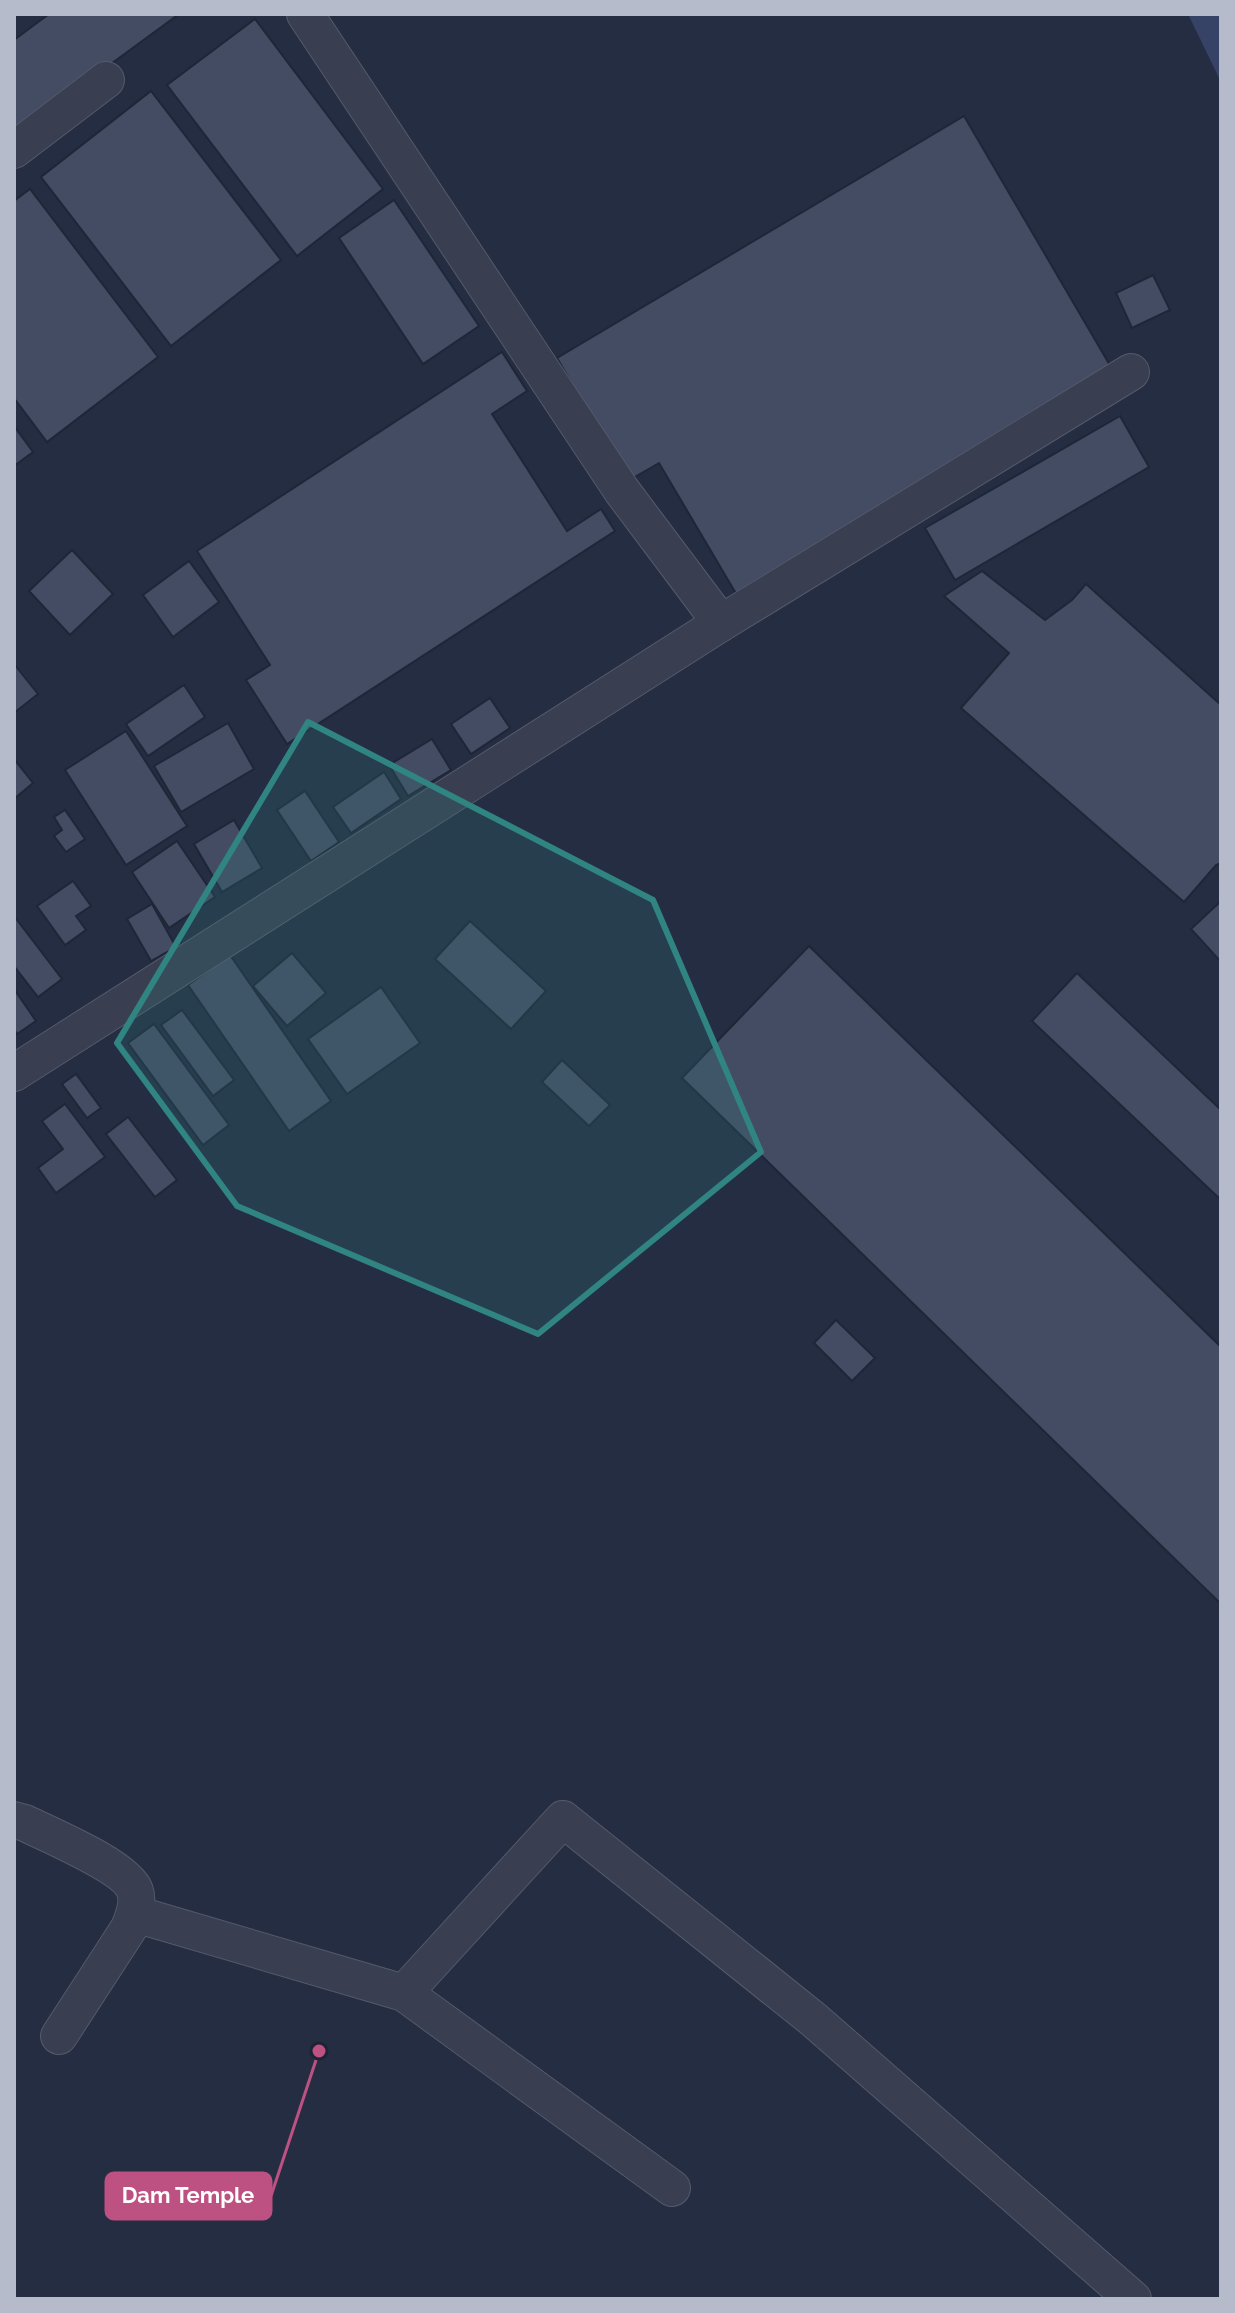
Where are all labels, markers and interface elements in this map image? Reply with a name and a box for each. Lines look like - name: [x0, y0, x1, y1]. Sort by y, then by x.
- callout: Dam Temple: [106, 2173, 271, 2219]
- text: Dam Temple: [122, 2182, 254, 2208]

